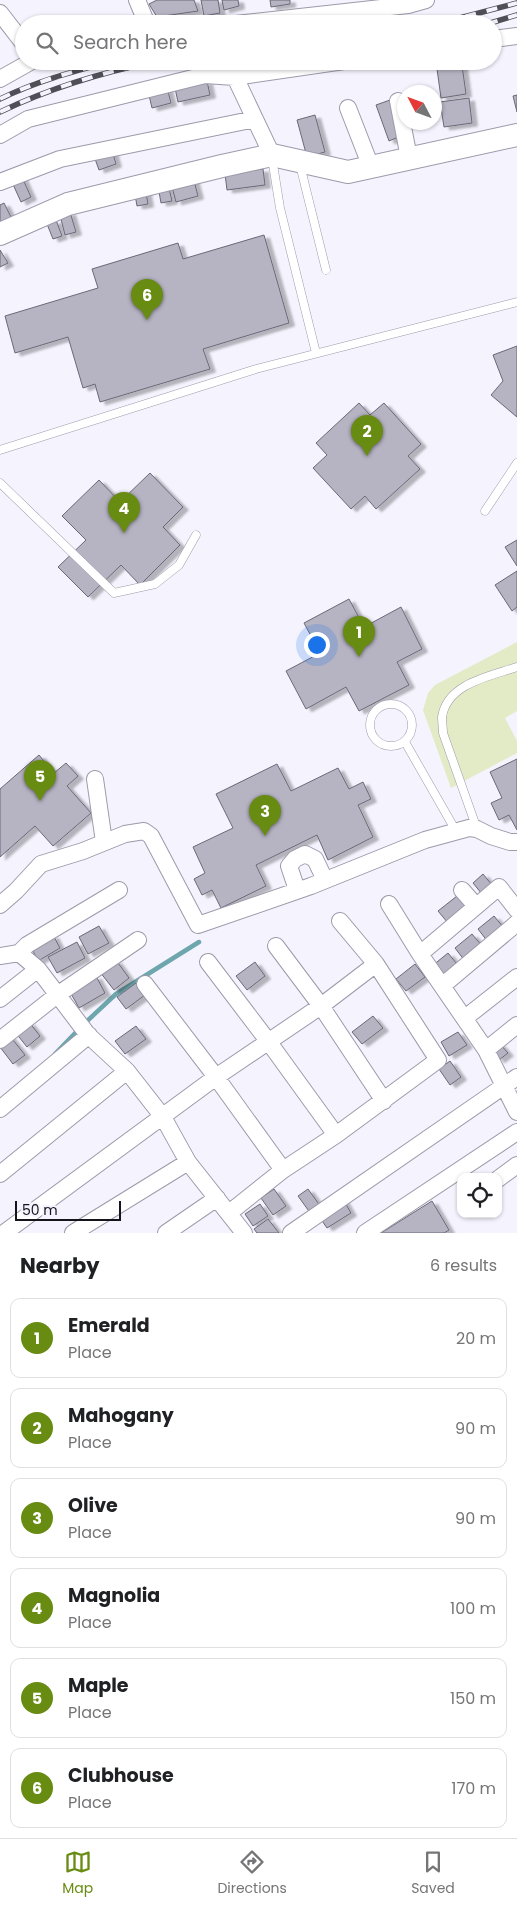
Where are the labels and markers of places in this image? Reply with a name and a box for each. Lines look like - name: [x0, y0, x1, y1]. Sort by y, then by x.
- pin: 6: [131, 279, 163, 320]
- pin: 2: [351, 415, 383, 456]
- pin: 4: [108, 492, 140, 533]
- pin: 1: [343, 616, 375, 657]
- pin: 5: [24, 760, 56, 801]
- pin: 3: [249, 795, 281, 836]

